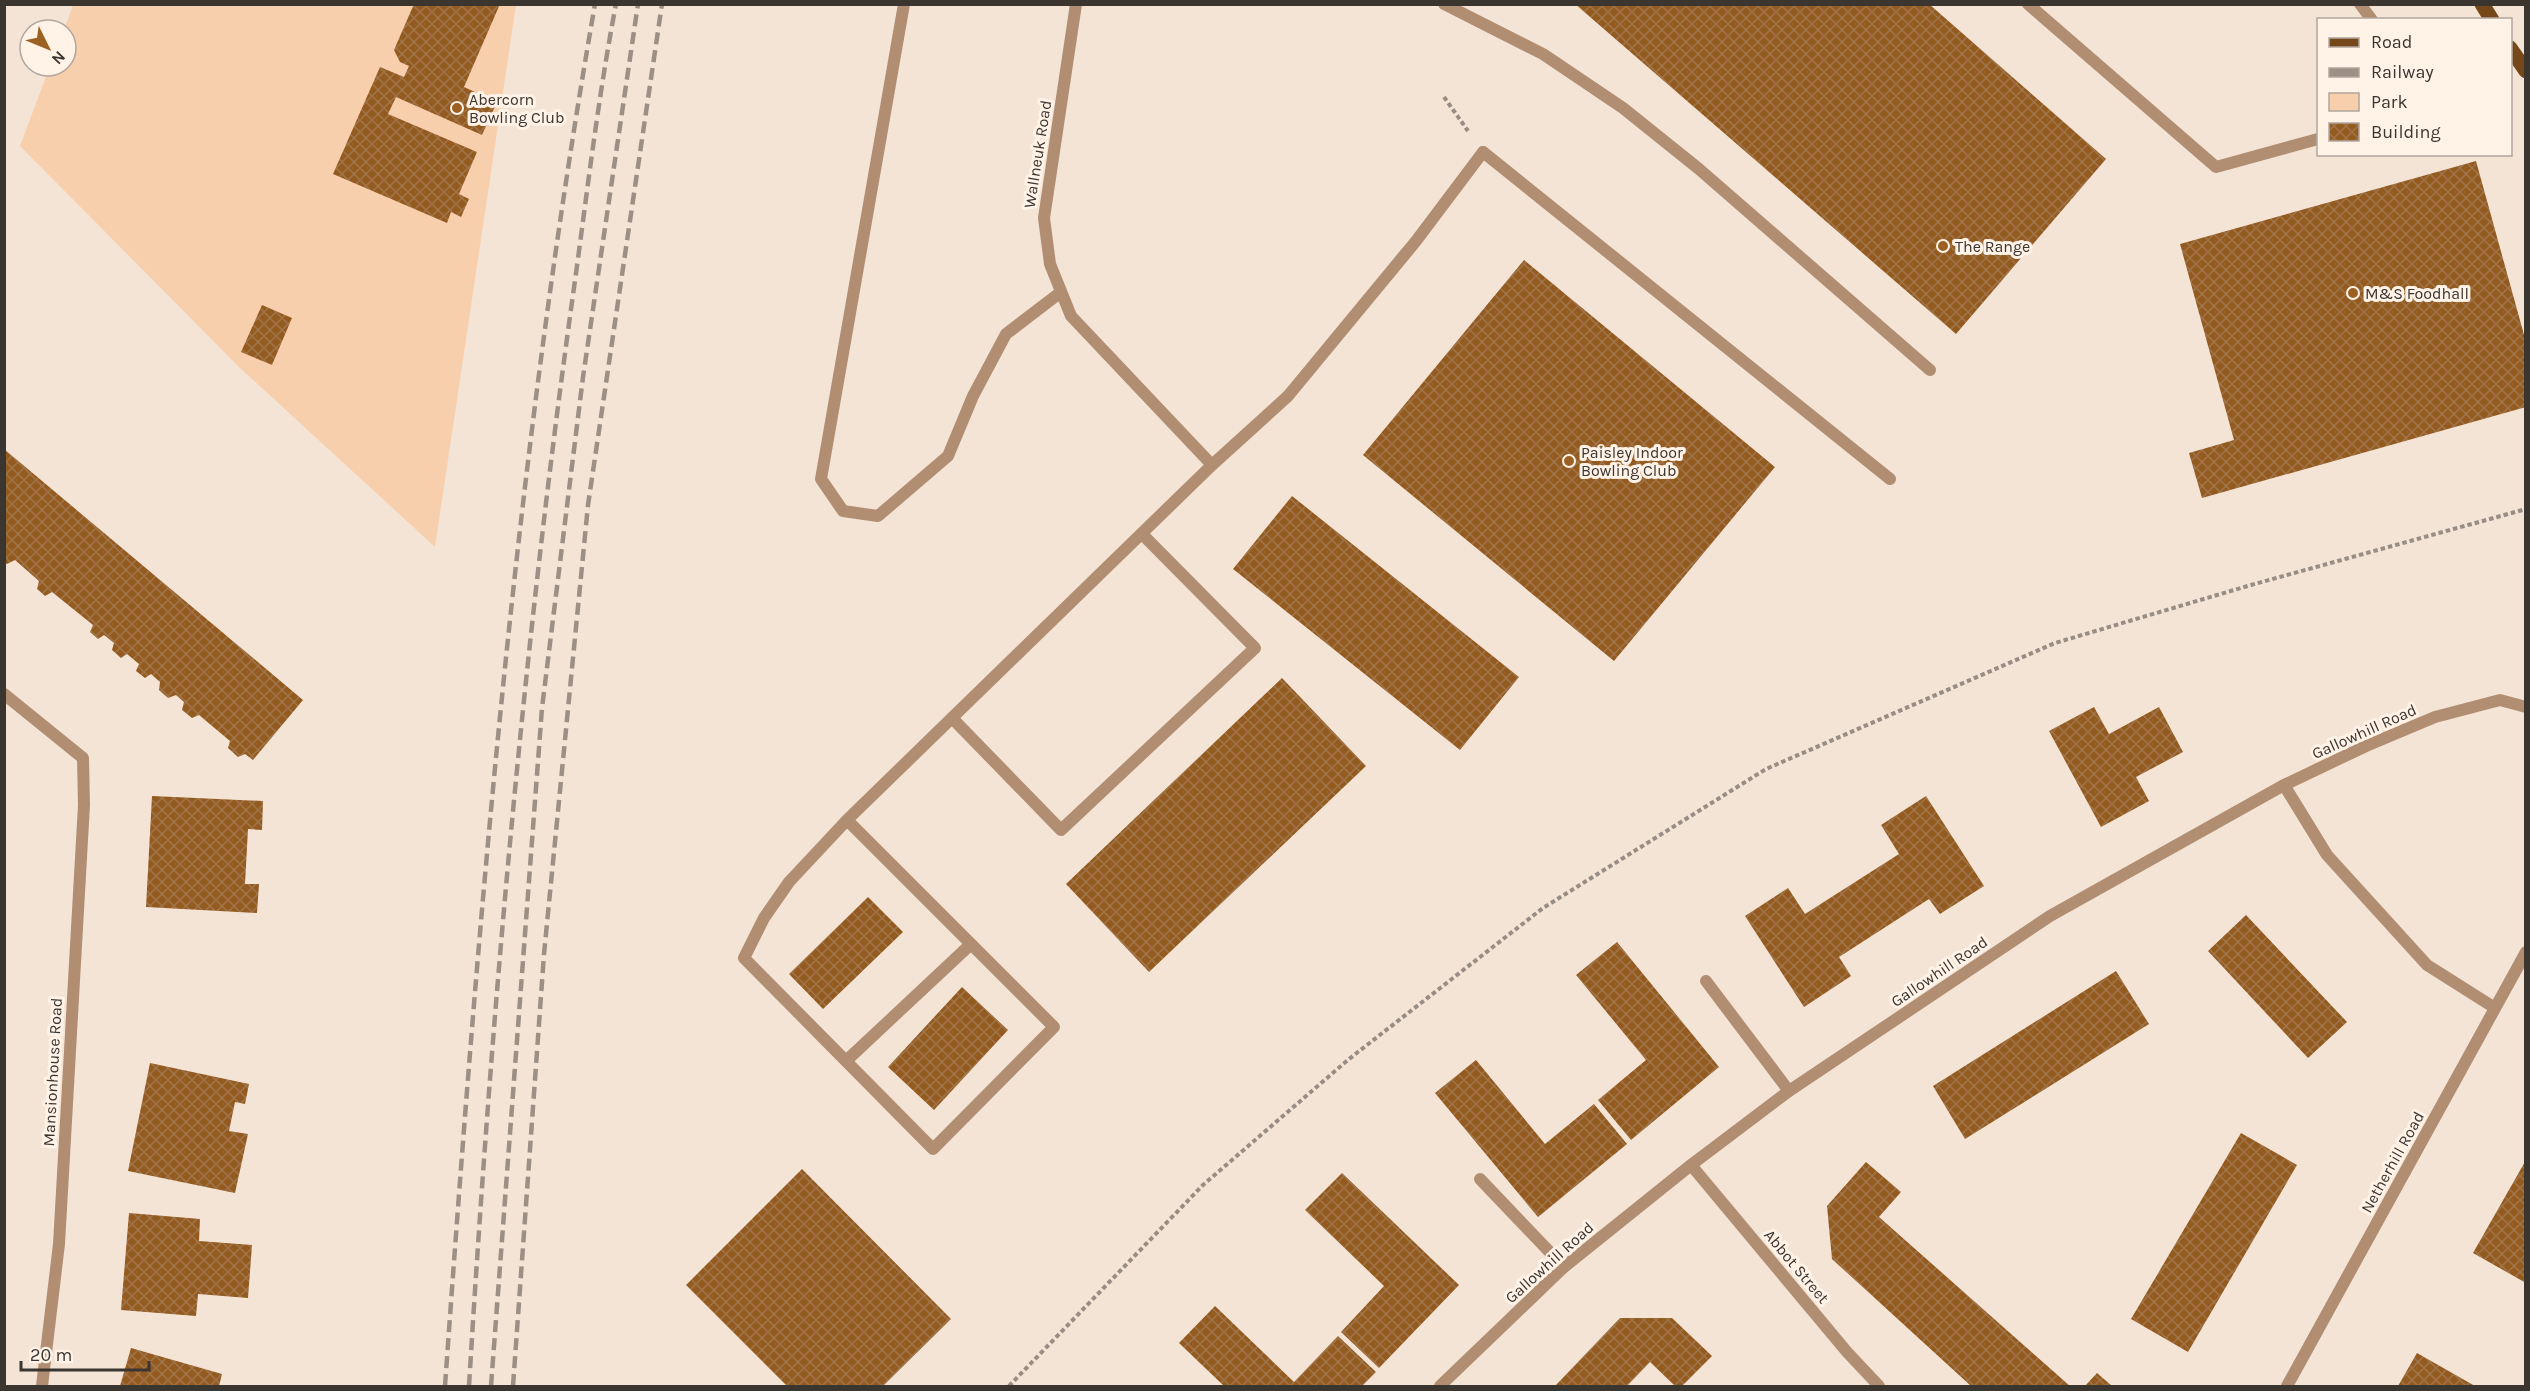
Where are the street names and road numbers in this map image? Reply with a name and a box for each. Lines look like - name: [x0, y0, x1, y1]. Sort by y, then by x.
- street label: Wallneuk Road: [1020, 99, 1055, 209]
- street label: Gallowhill Road: [2309, 700, 2419, 763]
- street label: Gallowhill Road: [1887, 932, 1991, 1011]
- street label: Mansionhouse Road: [39, 997, 66, 1147]
- street label: Netherhill Road: [2357, 1108, 2428, 1216]
- street label: Gallowhill Road: [1501, 1218, 1597, 1307]
- street label: Abbot Street: [1760, 1225, 1833, 1307]

